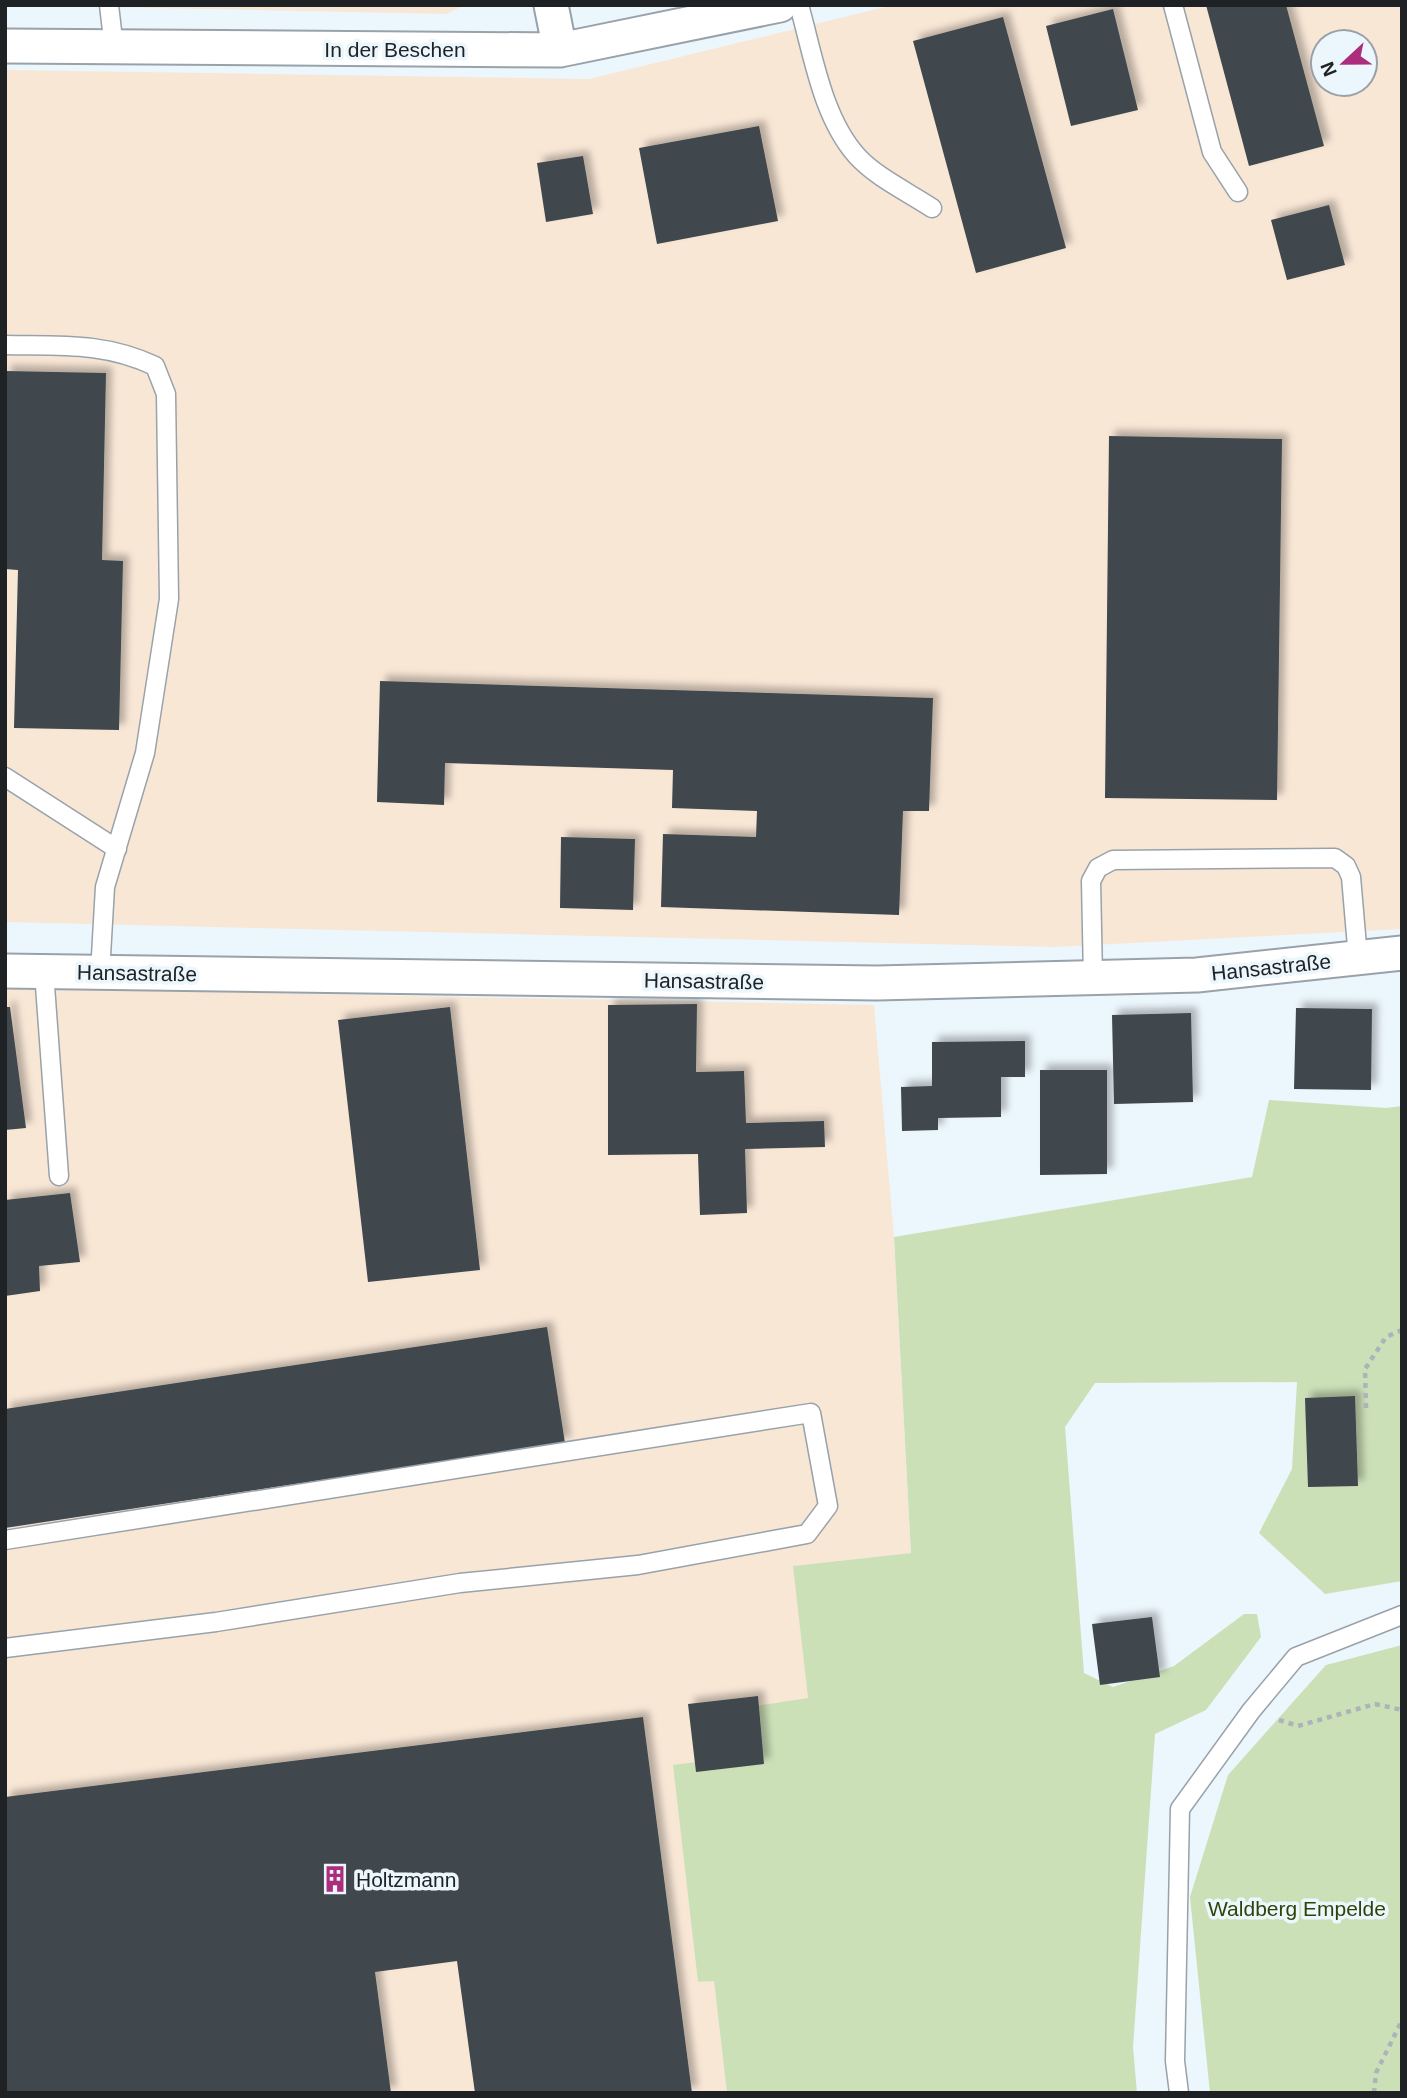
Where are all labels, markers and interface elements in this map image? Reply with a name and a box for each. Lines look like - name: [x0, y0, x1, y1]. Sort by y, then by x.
- north arrow: [1309, 28, 1379, 98]
- street label: In der Beschen: [324, 38, 466, 61]
- text: N: [1316, 59, 1341, 79]
- street label: Hansastraße: [1210, 949, 1332, 985]
- street label: Hansastraße: [77, 960, 197, 986]
- street label: Hansastraße: [644, 968, 764, 994]
- building icon: Holtzmann: [320, 1864, 350, 1894]
- place label: Holtzmann: [356, 1868, 456, 1891]
- park label: Waldberg Empelde: [1208, 1897, 1386, 1920]

